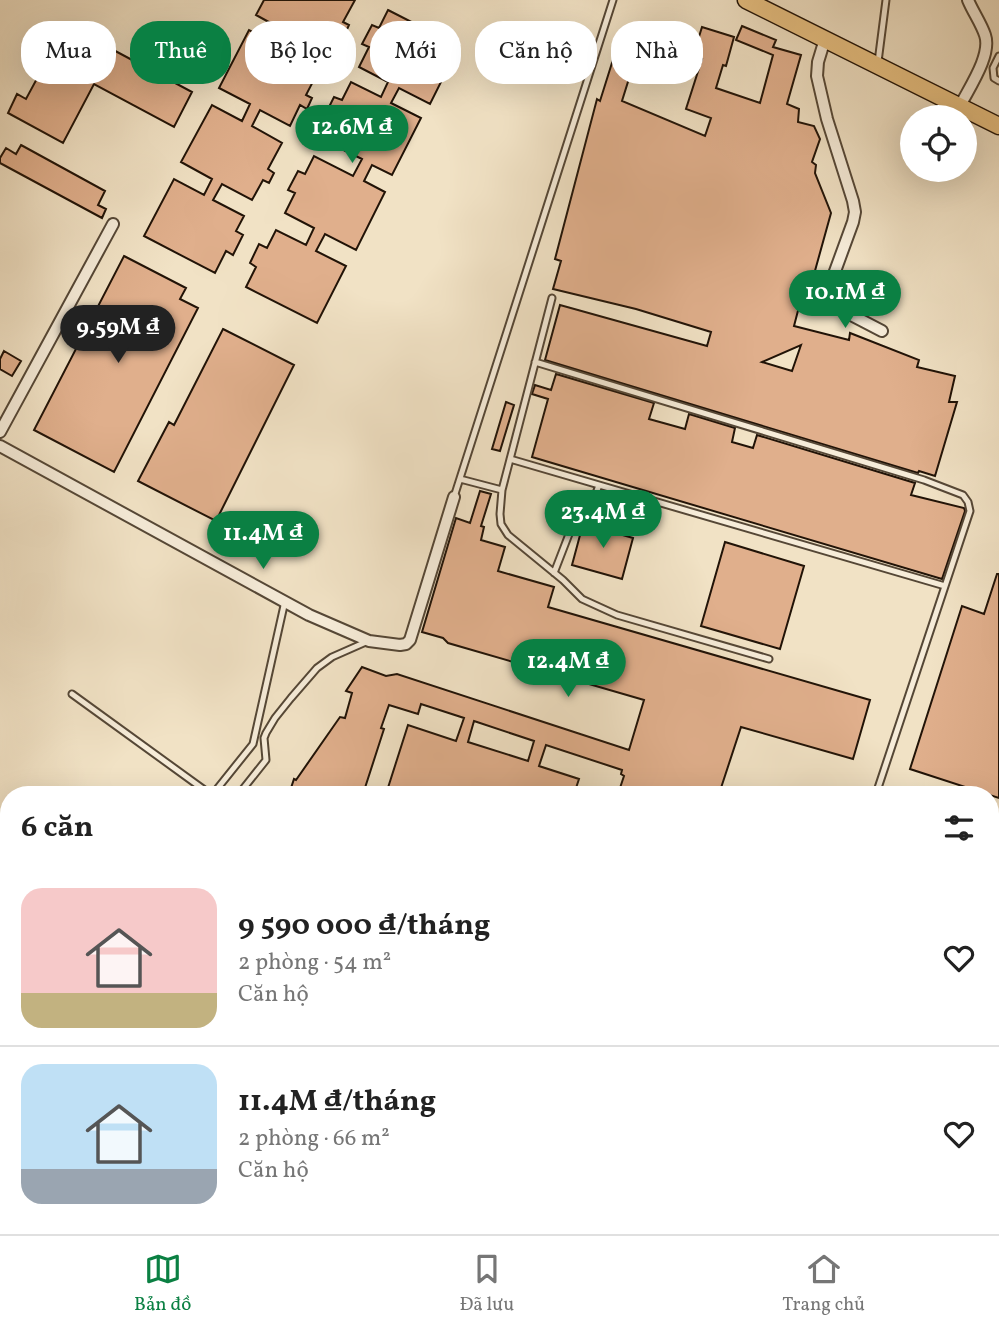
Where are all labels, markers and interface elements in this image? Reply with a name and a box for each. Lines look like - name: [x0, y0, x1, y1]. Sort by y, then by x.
- chip: Mua: [21, 21, 116, 84]
- chip: Thuê: [130, 21, 231, 84]
- chip: Bộ lọc: [245, 21, 356, 84]
- chip: Mới: [370, 21, 461, 84]
- chip: Căn hộ: [475, 21, 597, 84]
- chip: Nhà: [611, 21, 703, 84]
- map controls: [900, 105, 977, 182]
- button: locate: [900, 105, 977, 182]
- pin: 12.6M ₫: [287, 106, 417, 165]
- text: 12.6M ₫: [311, 112, 393, 144]
- pin: 10.1M ₫: [780, 270, 910, 330]
- text: 10.1M ₫: [805, 277, 885, 309]
- pin: 9.59M ₫: [53, 306, 183, 365]
- text: 9.59M ₫: [76, 312, 160, 344]
- pin: 23.4M ₫: [538, 490, 668, 550]
- text: 23.4M ₫: [561, 497, 645, 529]
- pin: 11.4M ₫: [198, 512, 328, 571]
- text: 11.4M ₫: [223, 518, 303, 550]
- pin: 12.4M ₫: [503, 640, 633, 699]
- text: 12.4M ₫: [527, 646, 609, 678]
- text: 6 căn: [21, 807, 94, 849]
- icon: filters: [940, 809, 978, 847]
- text: 9 590 000 ₫/tháng: [238, 905, 490, 947]
- icon: home: [77, 916, 161, 1000]
- icon: heart: [940, 939, 978, 977]
- text: 2 phòng · 54 m²: [238, 947, 391, 979]
- text: Căn hộ: [238, 979, 309, 1011]
- text: 11.4M ₫/tháng: [238, 1081, 436, 1123]
- icon: home: [77, 1092, 161, 1176]
- icon: heart: [940, 1115, 978, 1153]
- text: 2 phòng · 66 m²: [238, 1123, 390, 1155]
- text: Căn hộ: [238, 1155, 309, 1187]
- tab: Bản đồ: [134, 1250, 191, 1318]
- tab: Đã lưu: [459, 1250, 514, 1318]
- tab: Trang chủ: [782, 1250, 865, 1318]

